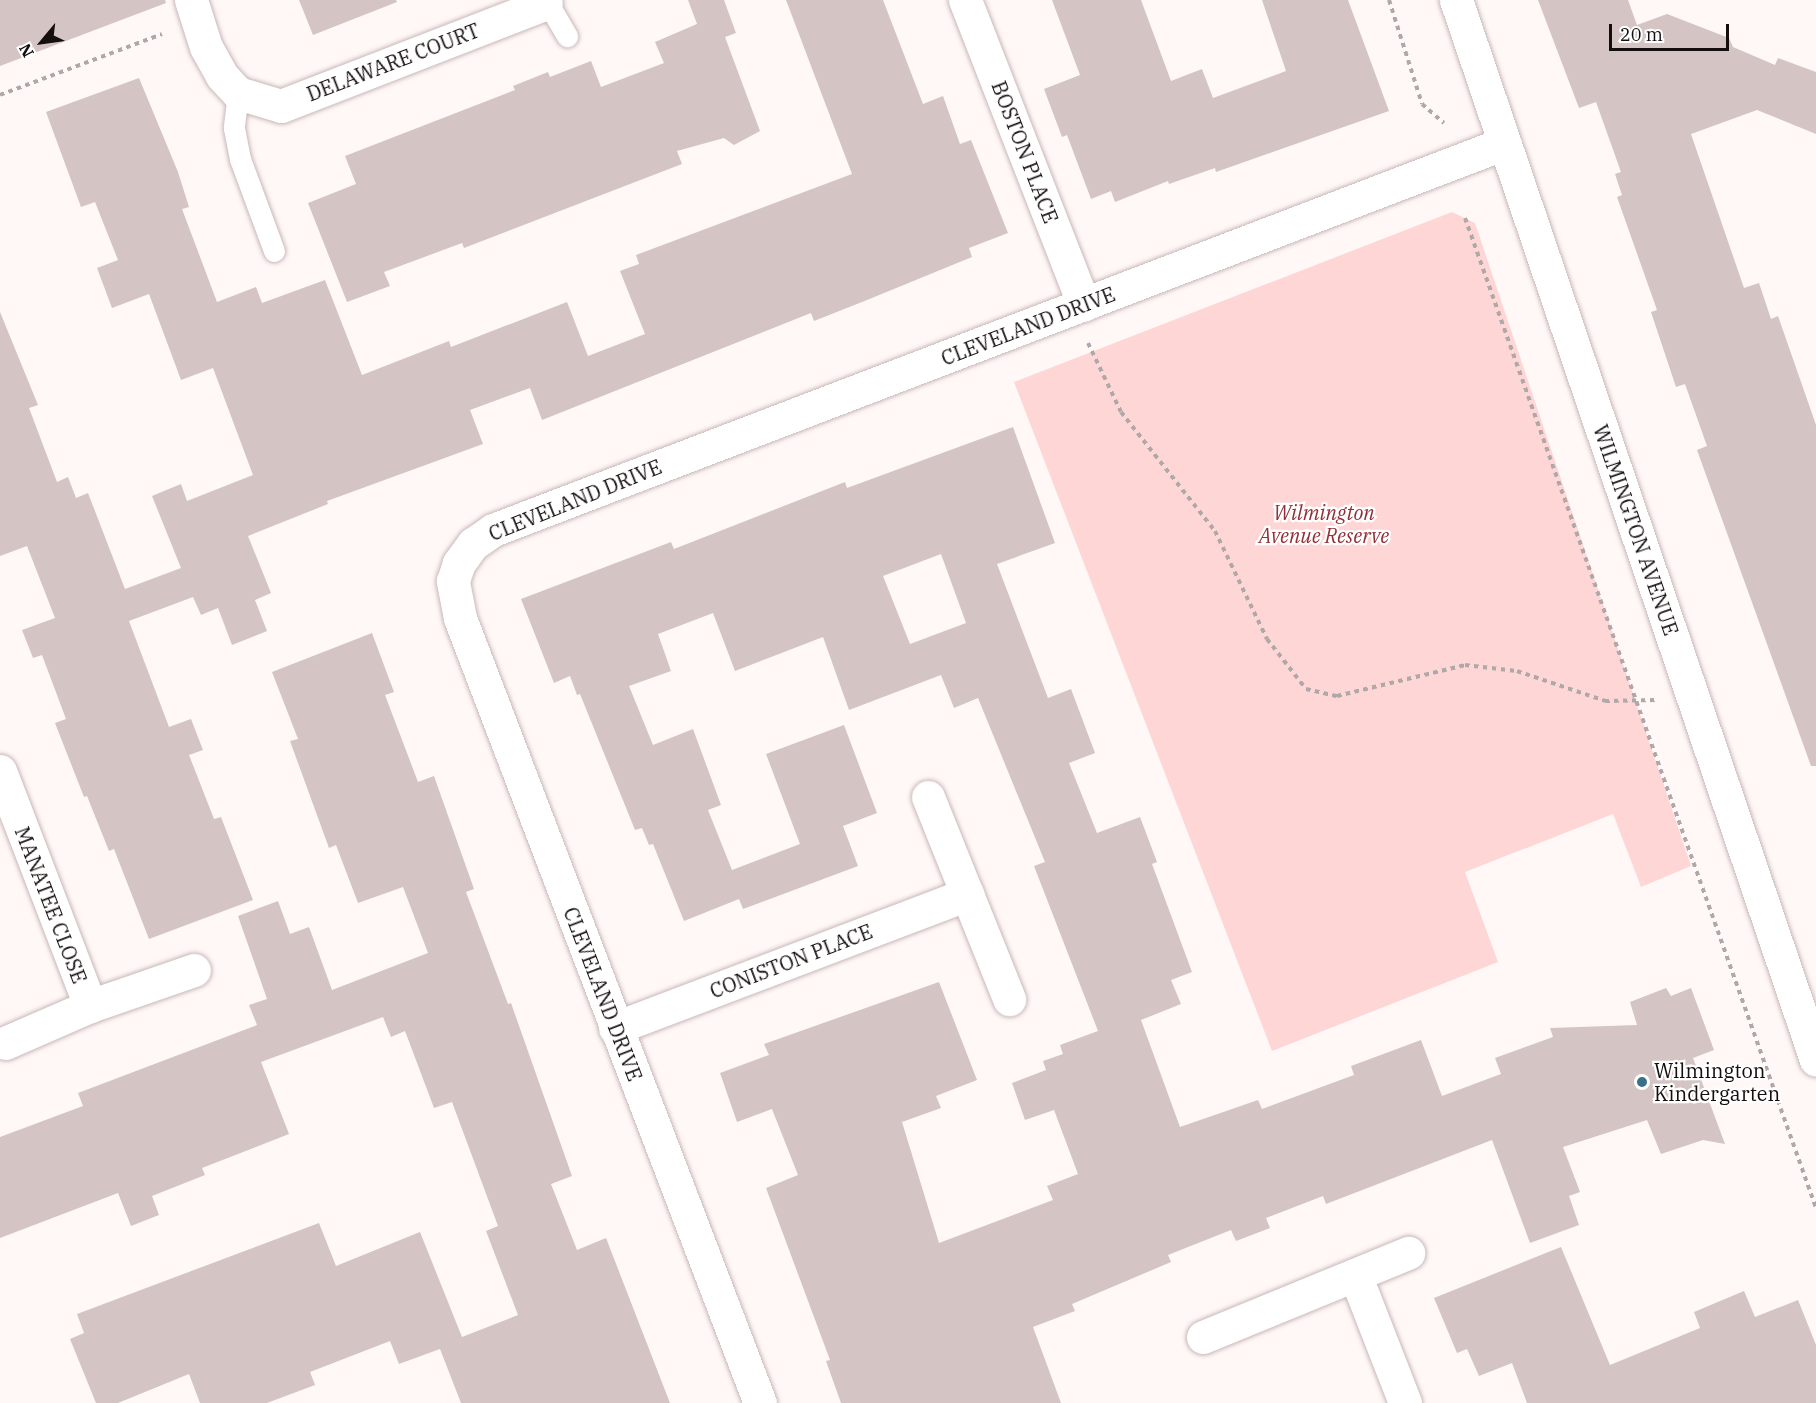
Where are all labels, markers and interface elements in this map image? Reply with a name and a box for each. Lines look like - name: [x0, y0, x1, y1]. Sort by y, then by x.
- north arrow: [12, 12, 72, 72]
- scale bar: [1612, 12, 1732, 50]
- street label: DELAWARE COURT: [303, 18, 483, 106]
- text: 20 m: [1620, 23, 1663, 46]
- text: N: [14, 40, 38, 61]
- street label: BOSTON PLACE: [987, 78, 1063, 226]
- street label: CLEVELAND DRIVE: [938, 282, 1118, 370]
- street label: WILMINGTON AVENUE: [1589, 421, 1683, 639]
- street label: CLEVELAND DRIVE: [485, 454, 665, 546]
- park label: Wilmington Avenue Reserve: [1259, 501, 1389, 548]
- street label: MANATEE CLOSE: [10, 823, 92, 987]
- street label: CLEVELAND DRIVE: [559, 904, 647, 1084]
- street label: CONISTON PLACE: [706, 919, 876, 1003]
- place label: Wilmington Kindergarten: [1654, 1058, 1780, 1105]
- marker: Wilmington Kindergarten: [1635, 1075, 1649, 1089]

